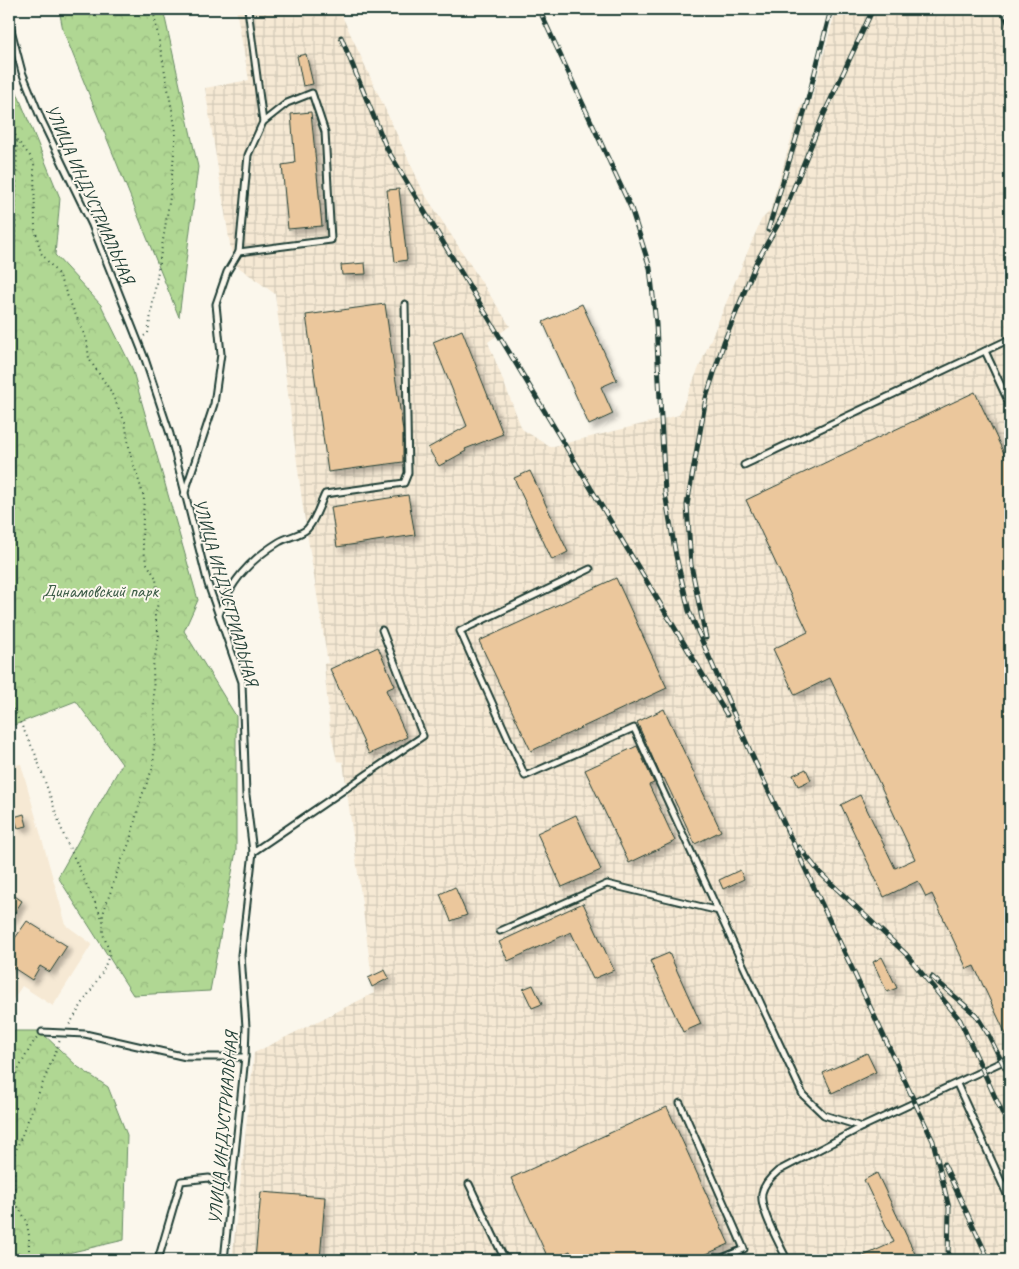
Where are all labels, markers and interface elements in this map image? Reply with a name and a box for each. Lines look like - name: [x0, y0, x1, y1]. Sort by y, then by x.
- street label: УЛИЦА ИНДУСТРИАЛЬНАЯ: [41, 101, 140, 289]
- street label: УЛИЦА ИНДУСТРИАЛЬНАЯ: [189, 496, 264, 690]
- park label: Динамовский парк: [42, 580, 159, 602]
- street label: УЛИЦА ИНДУСТРИАЛЬНАЯ: [204, 1028, 243, 1225]

